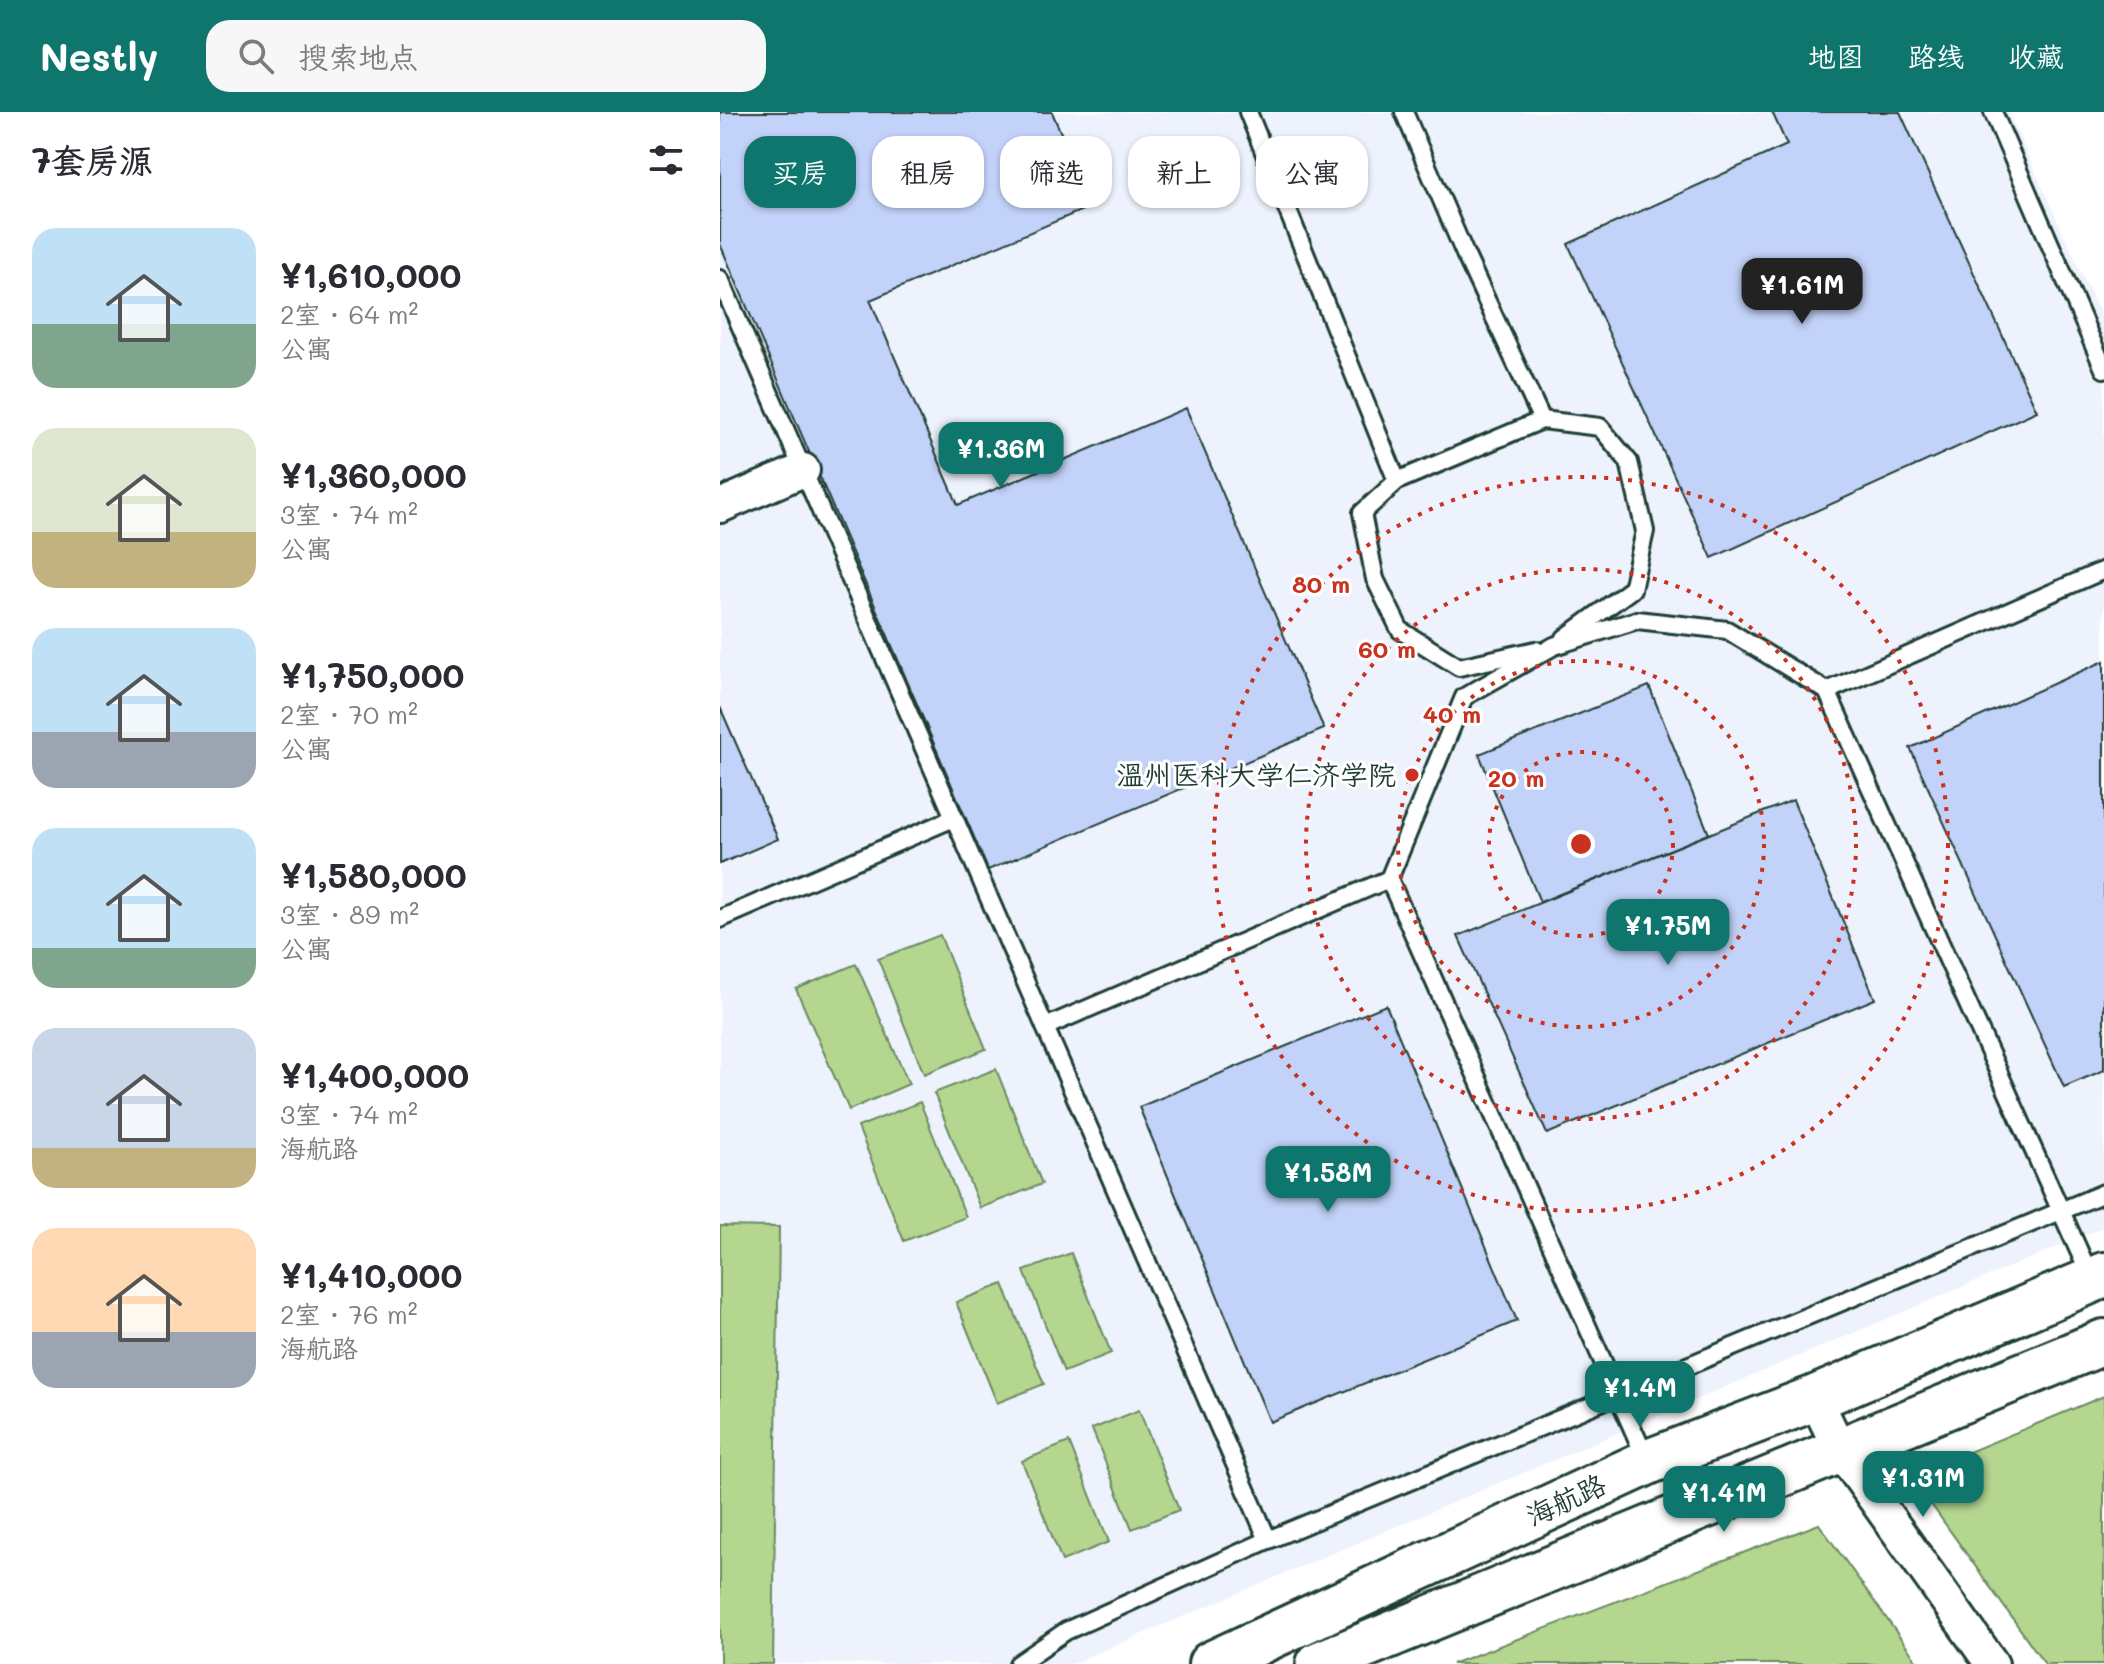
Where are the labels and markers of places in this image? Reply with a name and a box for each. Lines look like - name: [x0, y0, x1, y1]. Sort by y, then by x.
- pin: ¥1.61M: [1737, 258, 1867, 326]
- pin: ¥1.36M: [936, 422, 1066, 490]
- place label: 温州医科大学仁济学院: [1116, 756, 1396, 792]
- marker: 温州医科大学仁济学院: [1403, 766, 1421, 784]
- centre of rings: [1567, 830, 1595, 858]
- pin: ¥1.75M: [1603, 899, 1733, 967]
- pin: ¥1.58M: [1263, 1146, 1393, 1214]
- pin: ¥1.4M: [1584, 1361, 1696, 1429]
- pin: ¥1.31M: [1858, 1451, 1988, 1519]
- pin: ¥1.41M: [1659, 1466, 1789, 1534]

